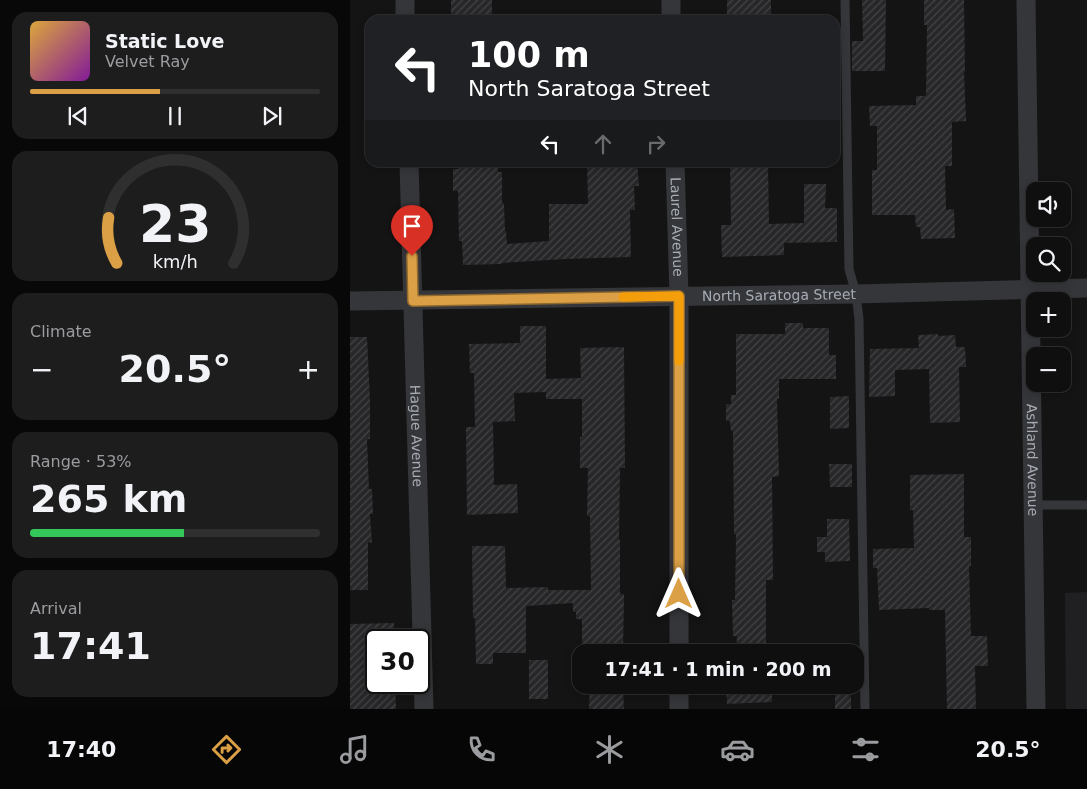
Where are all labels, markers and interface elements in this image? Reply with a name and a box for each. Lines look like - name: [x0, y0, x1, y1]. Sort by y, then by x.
- text: Static Love: [105, 30, 225, 52]
- icon: left: [385, 35, 450, 100]
- text: 100 m: [468, 35, 590, 75]
- text: Velvet Ray: [105, 52, 190, 71]
- text: North Saratoga Street: [468, 76, 710, 101]
- icon: previous: [64, 102, 92, 130]
- icon: pause: [161, 102, 189, 130]
- icon: next: [258, 102, 286, 130]
- icon: left: [536, 130, 564, 158]
- icon: ahead: [589, 130, 617, 158]
- icon: right: [642, 130, 670, 158]
- street label: Laurel Avenue: [667, 177, 686, 277]
- map controls: [1026, 182, 1071, 392]
- button: sound: [1026, 182, 1071, 227]
- text: 23: [139, 194, 211, 254]
- pin: [391, 205, 433, 256]
- icon: arrive: [398, 212, 426, 240]
- button: search: [1026, 237, 1071, 282]
- text: km/h: [152, 251, 198, 272]
- street label: North Saratoga Street: [702, 286, 857, 304]
- button: +: [1026, 292, 1071, 337]
- text: Climate: [30, 322, 92, 341]
- text: 20.5°: [119, 347, 231, 391]
- button: −: [1026, 347, 1071, 392]
- text: −: [30, 353, 53, 386]
- text: +: [297, 353, 320, 386]
- street label: Hague Avenue: [407, 385, 426, 487]
- street label: Ashland Avenue: [1024, 404, 1041, 516]
- text: Range · 53%: [30, 452, 132, 471]
- text: 265 km: [30, 477, 187, 521]
- position arrow: [652, 567, 704, 619]
- text: Arrival: [30, 599, 82, 618]
- text: 17:41: [30, 624, 151, 668]
- speed limit sign: 30: [365, 629, 430, 694]
- text: 17:41 · 1 min · 200 m: [604, 658, 832, 680]
- icon: directions: [209, 732, 244, 767]
- icon: music: [337, 732, 372, 767]
- icon: phone: [464, 732, 499, 767]
- icon: climate: [592, 732, 627, 767]
- icon: car: [720, 732, 755, 767]
- icon: filters: [848, 732, 883, 767]
- text: 17:40: [46, 737, 116, 762]
- text: 20.5°: [975, 737, 1041, 762]

